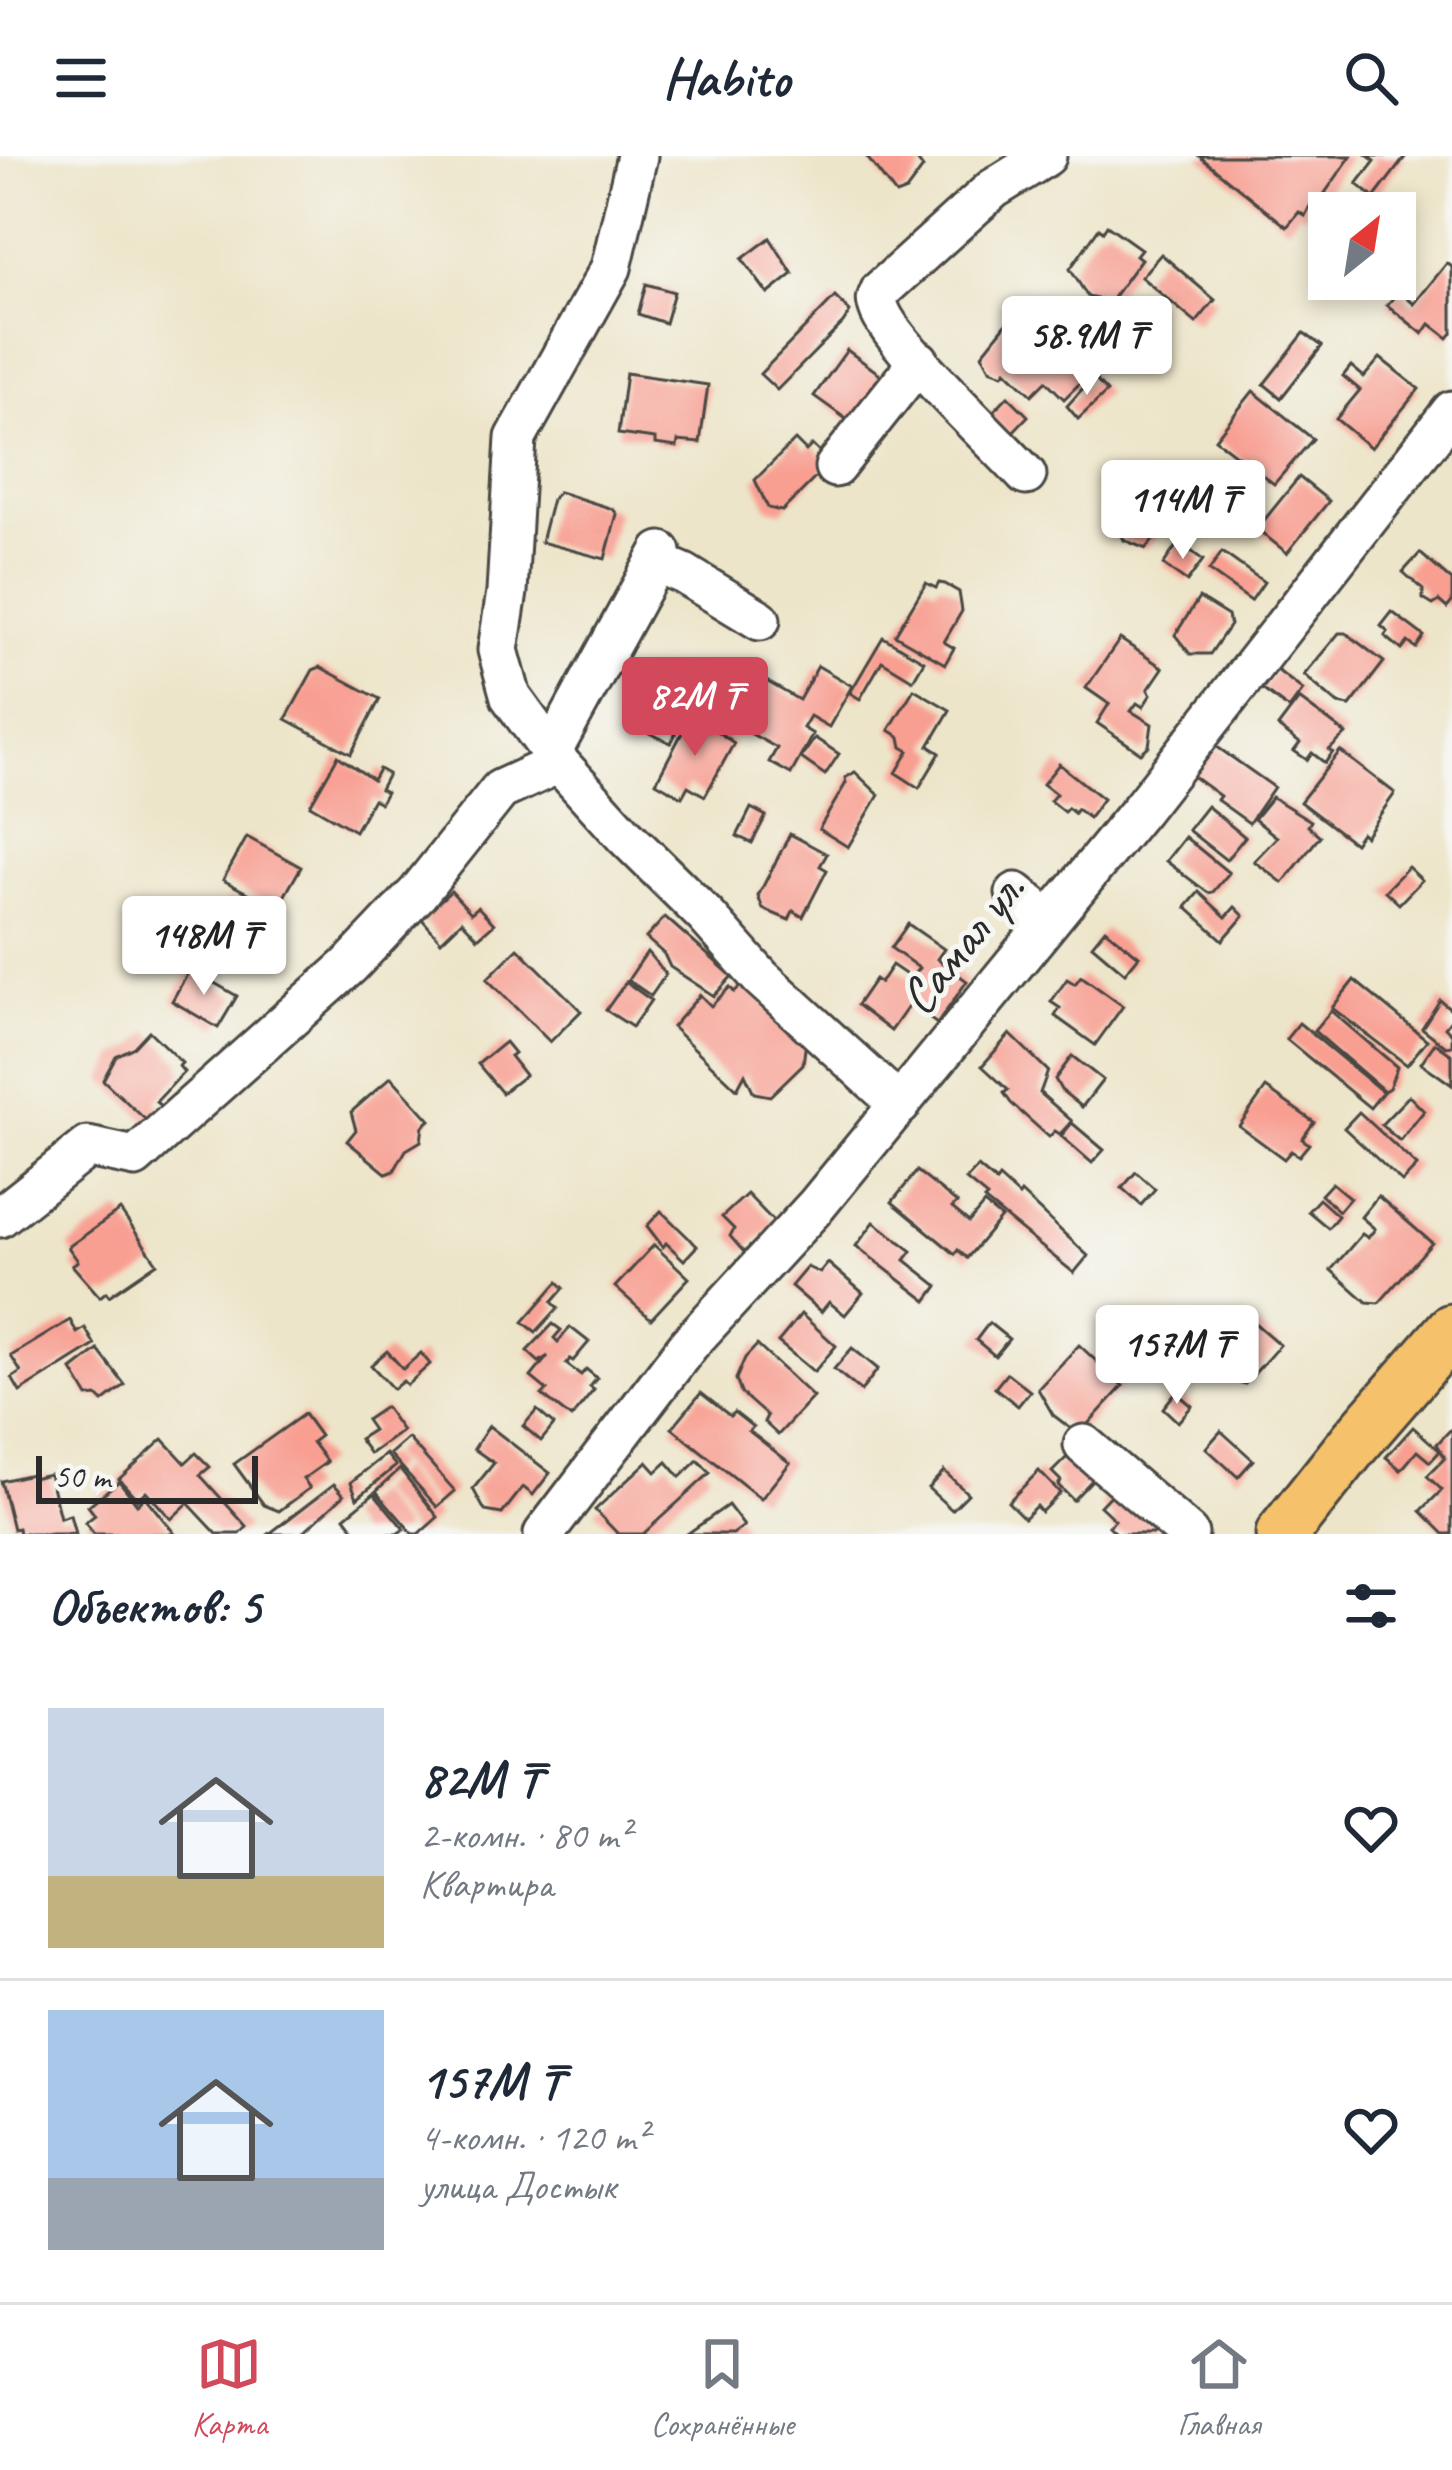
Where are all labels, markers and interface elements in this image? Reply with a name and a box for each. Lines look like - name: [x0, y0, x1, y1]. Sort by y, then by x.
- text: Habito: [662, 44, 790, 112]
- icon: menu: [48, 45, 114, 111]
- icon: search: [1338, 45, 1404, 111]
- north arrow: [1308, 192, 1416, 300]
- map controls: [1308, 192, 1416, 300]
- pin: 58.9M ₸: [976, 296, 1198, 398]
- text: 58.9M ₸: [1029, 310, 1145, 359]
- pin: 114M ₸: [1085, 460, 1281, 562]
- text: 114M ₸: [1128, 474, 1238, 523]
- pin: 82M ₸: [611, 657, 779, 759]
- text: 82M ₸: [649, 671, 741, 720]
- street label: Самал ул.: [885, 858, 1039, 1027]
- pin: 148M ₸: [106, 896, 302, 998]
- text: 148M ₸: [149, 910, 259, 959]
- pin: 157M ₸: [1079, 1305, 1275, 1407]
- text: 157M ₸: [1123, 1319, 1231, 1368]
- scale bar: [36, 1450, 258, 1503]
- text: 50 m: [54, 1456, 110, 1498]
- icon: filters: [1338, 1573, 1404, 1639]
- text: Объектов: 5: [48, 1574, 260, 1638]
- text: 82M ₸: [420, 1747, 540, 1811]
- icon: home: [144, 1756, 288, 1900]
- icon: heart: [1338, 1795, 1404, 1861]
- text: 2-комн. · 80 m²: [420, 1811, 630, 1860]
- text: Квартира: [420, 1860, 553, 1909]
- text: 157M ₸: [420, 2049, 562, 2113]
- icon: home: [144, 2058, 288, 2202]
- icon: heart: [1338, 2097, 1404, 2163]
- text: 4-комн. · 120 m²: [420, 2113, 648, 2162]
- text: улица Достык: [420, 2162, 616, 2211]
- tab: Карта: [192, 2331, 267, 2445]
- tab: Сохранённые: [651, 2331, 794, 2445]
- tab: Главная: [1178, 2331, 1260, 2445]

